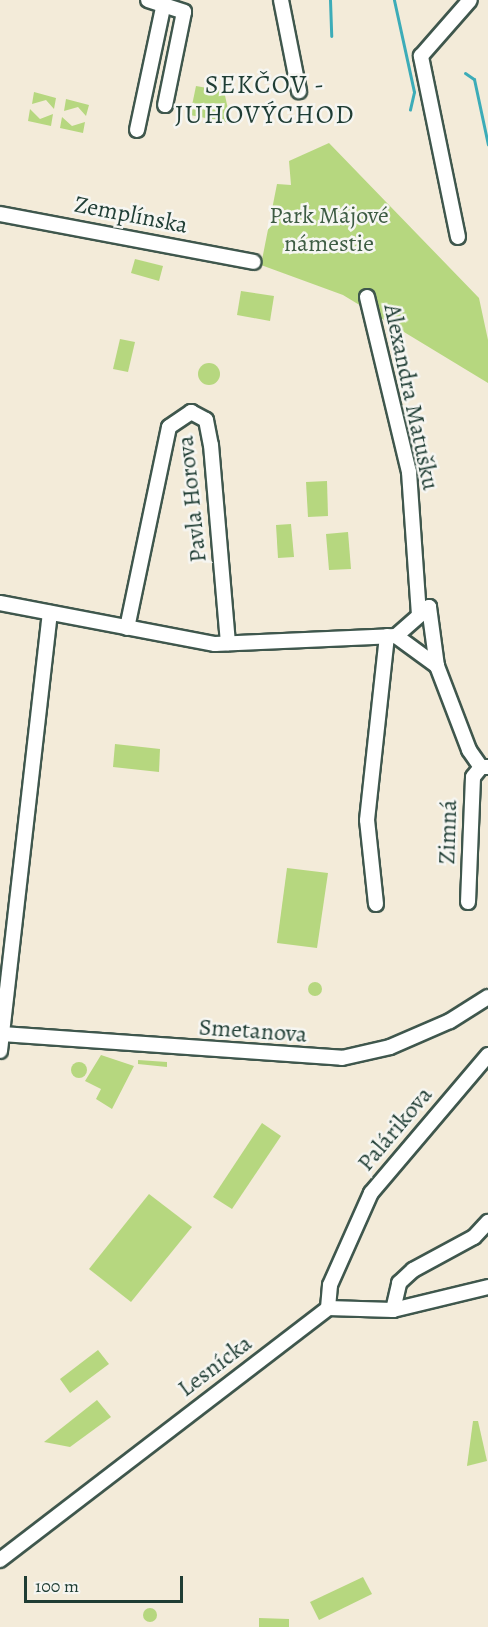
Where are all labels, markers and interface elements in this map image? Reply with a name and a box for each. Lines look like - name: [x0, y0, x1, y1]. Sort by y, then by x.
- district label: SEKČOV - JUHOVÝCHOD: [175, 69, 355, 130]
- street label: Zemplínska: [72, 190, 190, 240]
- park label: Park Májové námestie: [269, 202, 389, 258]
- street label: Alexandra Matušku: [377, 301, 445, 493]
- street label: Pavla Horova: [171, 434, 213, 564]
- street label: Zimná: [432, 799, 464, 865]
- street label: Smetanova: [198, 1013, 308, 1049]
- street label: Palárikova: [351, 1081, 439, 1177]
- street label: Lesnícka: [172, 1329, 258, 1403]
- scale bar: [27, 1564, 186, 1602]
- text: 100 m: [35, 1574, 79, 1598]

